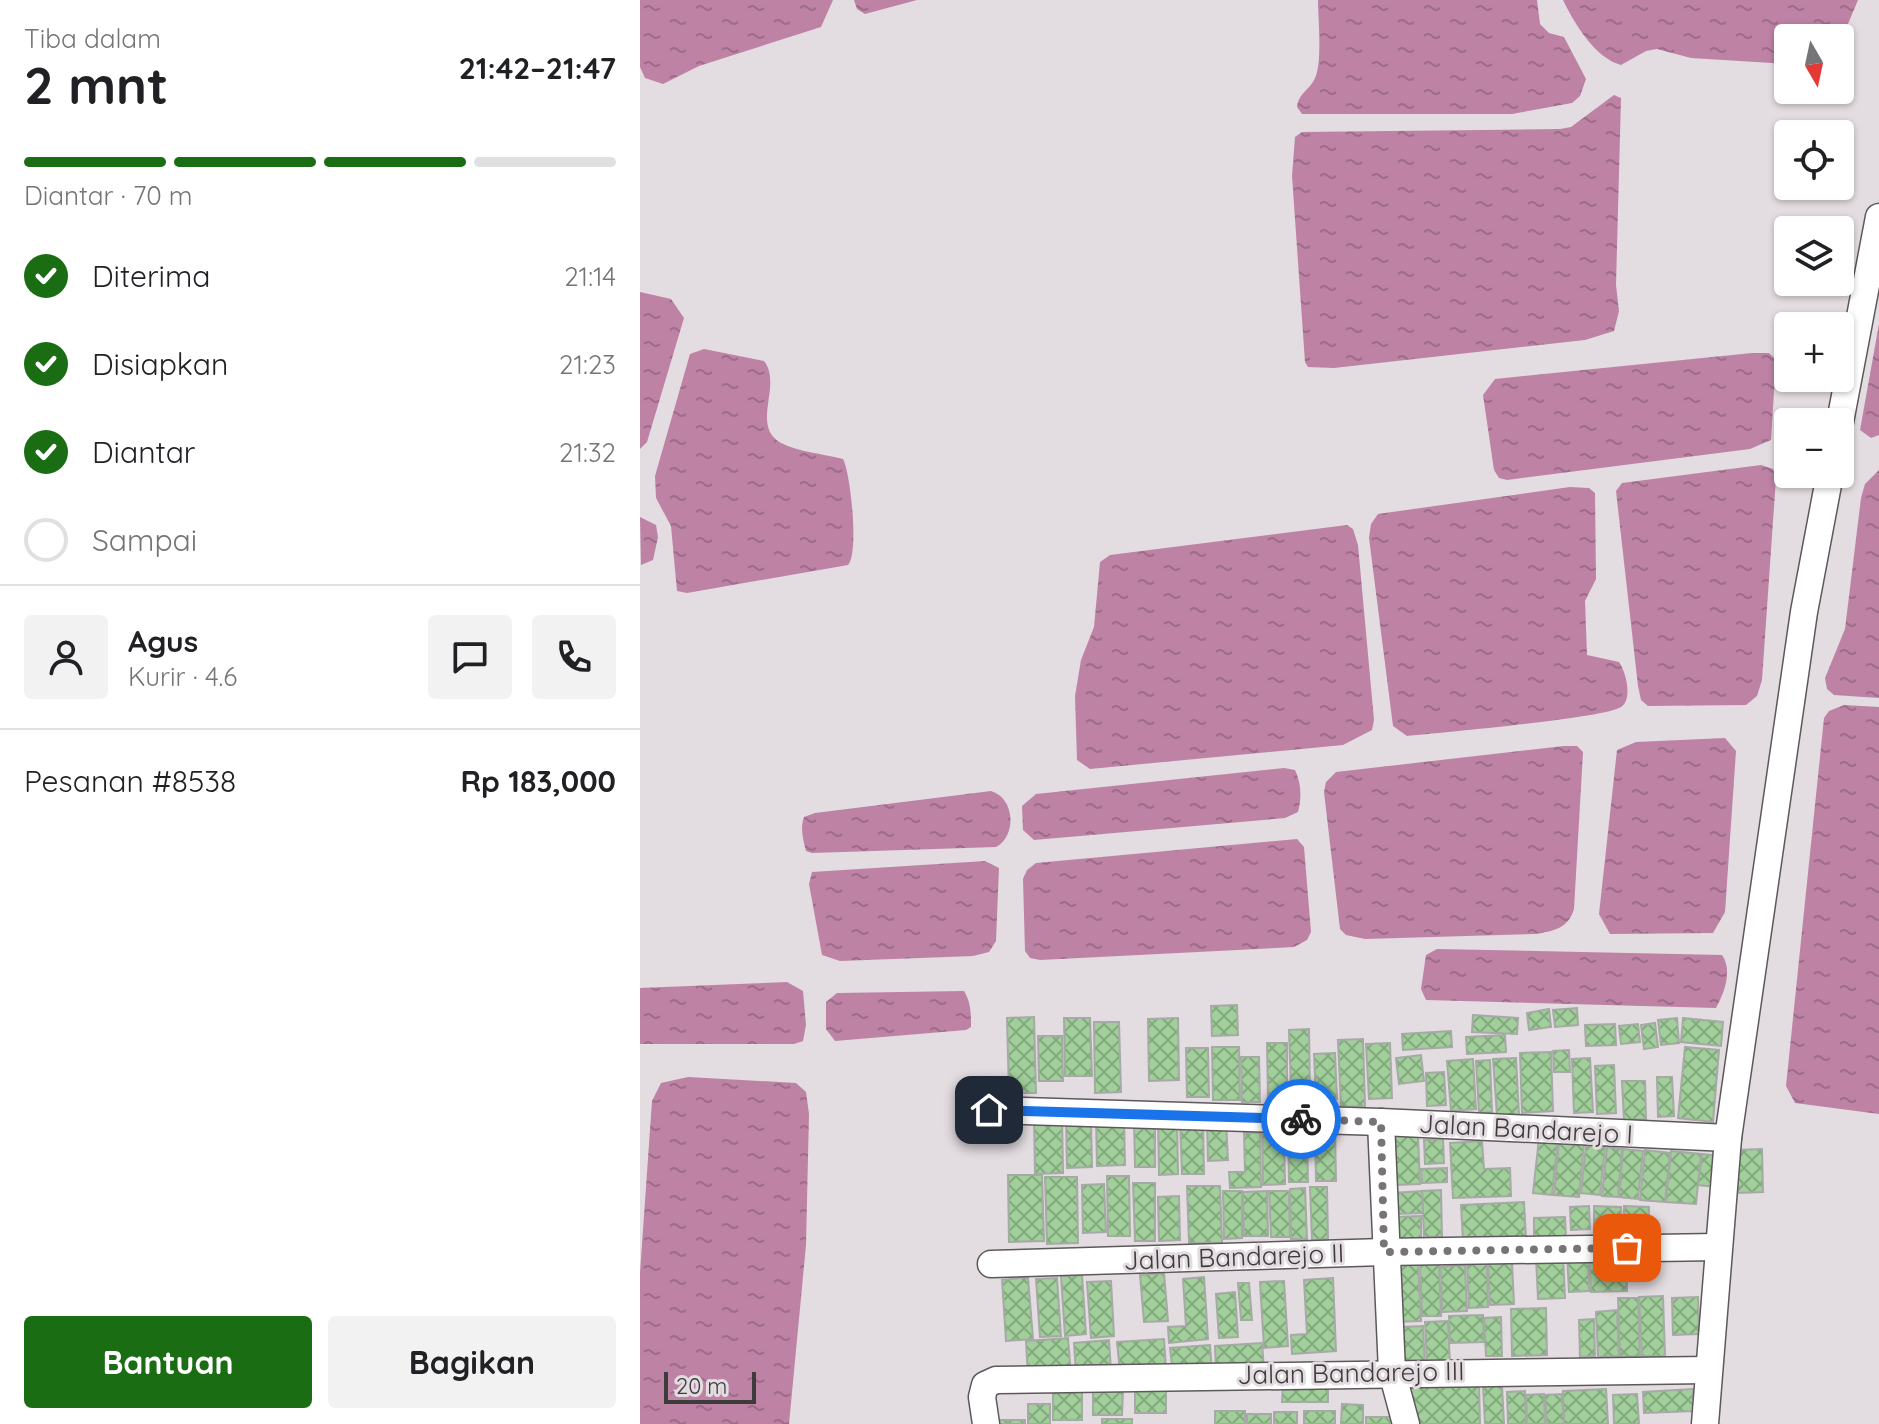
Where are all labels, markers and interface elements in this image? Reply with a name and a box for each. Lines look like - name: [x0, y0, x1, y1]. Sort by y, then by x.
- text: Tiba dalam: [24, 22, 161, 55]
- north arrow: [1774, 24, 1854, 104]
- map controls: [1774, 24, 1854, 488]
- text: 21:42–21:47: [459, 49, 616, 87]
- text: 2 mnt: [24, 52, 168, 117]
- button: locate: [1774, 120, 1854, 200]
- text: Diantar · 70 m: [24, 179, 193, 212]
- button: layers: [1774, 216, 1854, 296]
- icon: check: [24, 254, 68, 298]
- text: Diterima: [92, 257, 210, 295]
- text: 21:14: [564, 260, 616, 293]
- button: +: [1774, 312, 1854, 392]
- icon: check: [24, 342, 68, 386]
- text: Disiapkan: [92, 345, 228, 383]
- text: 21:23: [559, 348, 616, 381]
- button: −: [1774, 408, 1854, 488]
- icon: check: [24, 430, 68, 474]
- text: Diantar: [92, 433, 195, 471]
- text: 21:32: [559, 436, 616, 469]
- text: Sampai: [92, 521, 197, 559]
- button: person: [24, 615, 108, 699]
- button: chat: [428, 615, 512, 699]
- button: phone: [532, 615, 616, 699]
- text: Agus: [128, 622, 198, 660]
- text: Kurir · 4.6: [128, 660, 237, 693]
- text: Pesanan #8538: [24, 762, 236, 800]
- text: Rp 183,000: [460, 762, 616, 800]
- pin: [955, 1076, 1023, 1144]
- courier: [1261, 1079, 1341, 1159]
- icon: home: [967, 1088, 1011, 1132]
- icon: bike: [1279, 1097, 1323, 1141]
- street label: Jalan Bandarejo I: [1418, 1106, 1634, 1151]
- pin: [1593, 1214, 1661, 1282]
- icon: bag: [1605, 1226, 1649, 1270]
- street label: Jalan Bandarejo II: [1123, 1236, 1345, 1277]
- button: Bantuan: [24, 1316, 312, 1408]
- button: Bagikan: [328, 1316, 616, 1408]
- street label: Jalan Bandarejo III: [1237, 1354, 1465, 1391]
- scale bar: [664, 1368, 756, 1404]
- text: 20 m: [676, 1372, 727, 1400]

